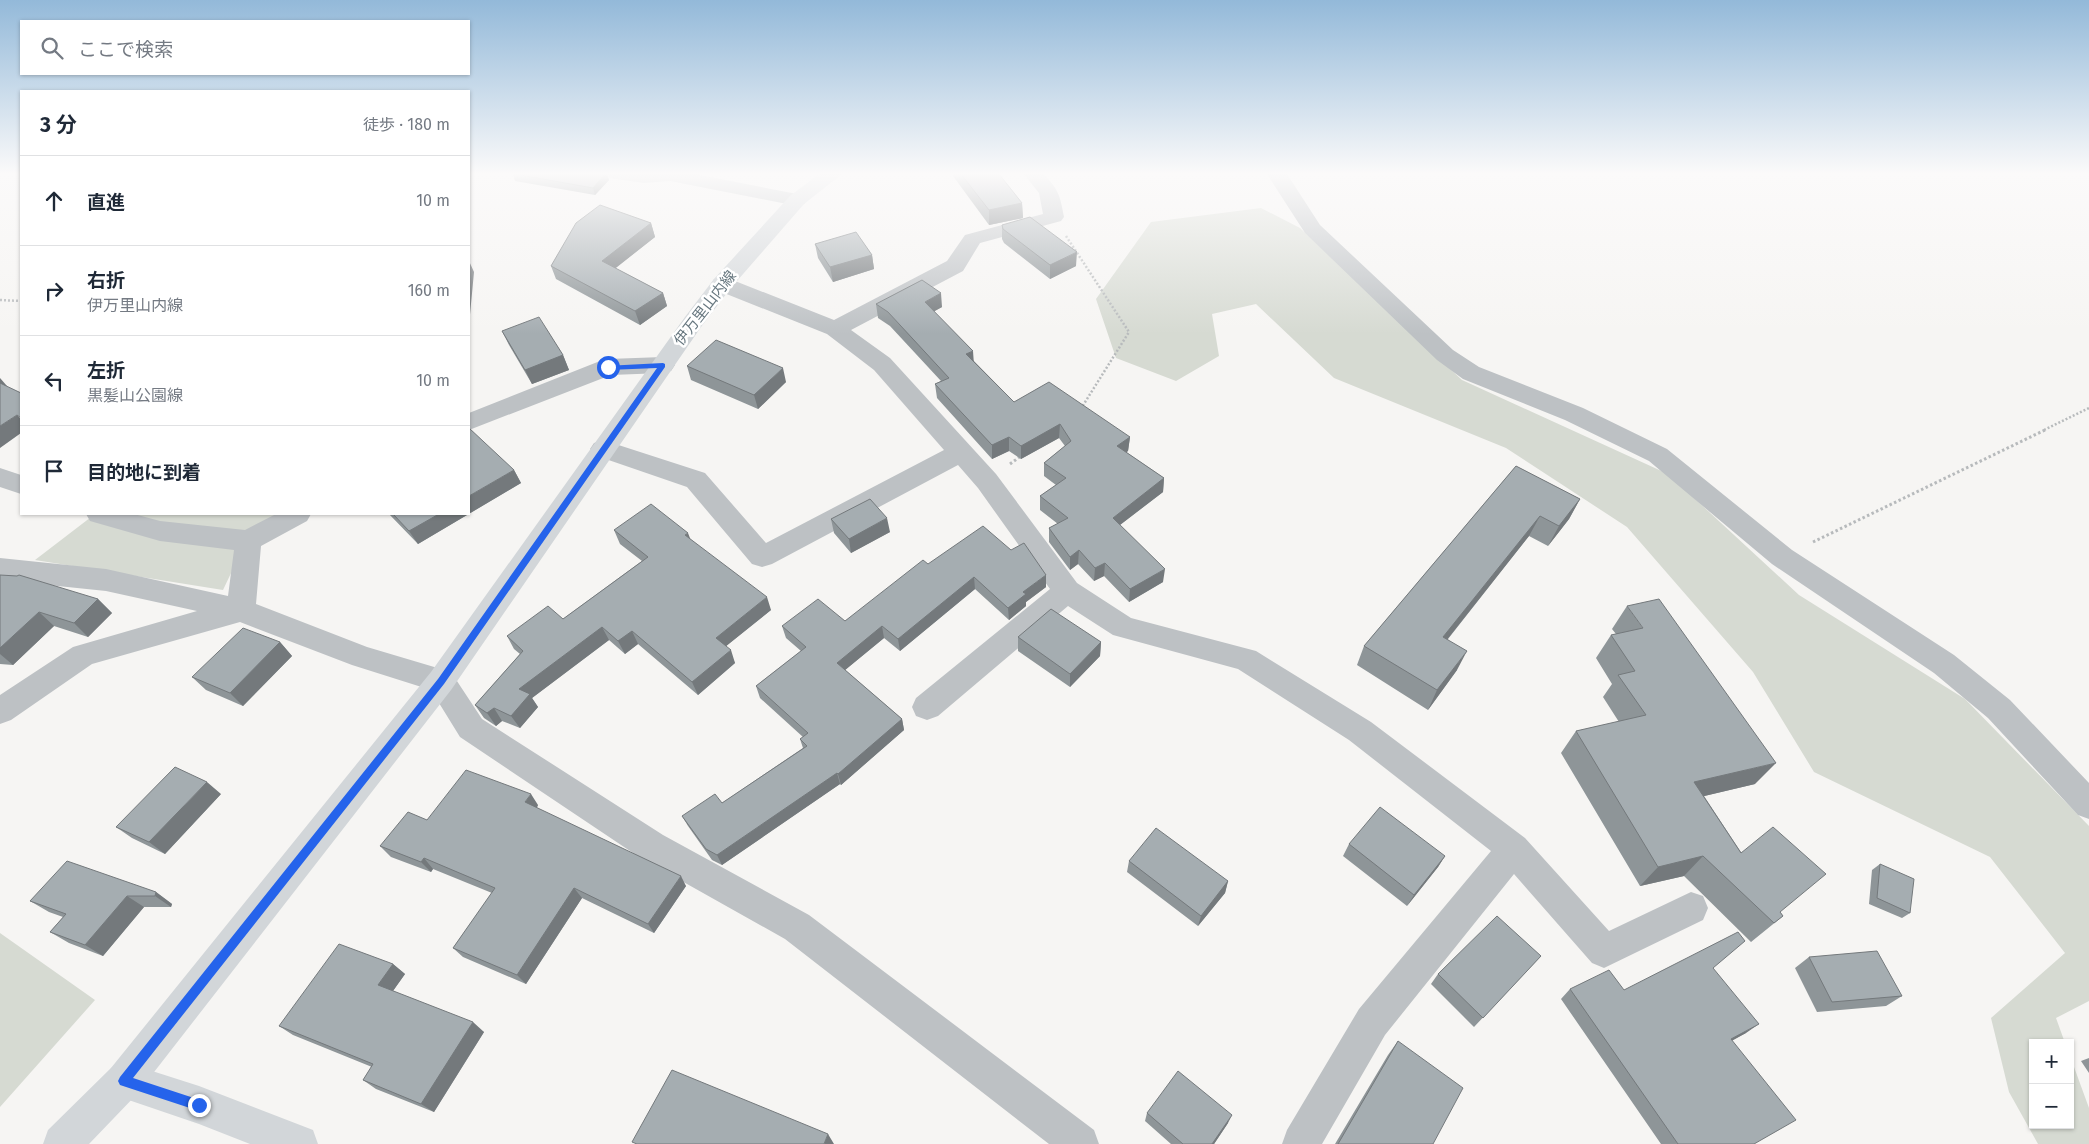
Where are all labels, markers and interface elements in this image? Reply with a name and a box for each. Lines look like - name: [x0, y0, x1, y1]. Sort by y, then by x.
- search box: [20, 20, 470, 75]
- icon: search: [38, 34, 66, 62]
- text: ここで検索: [78, 38, 173, 61]
- text: 3 分: [40, 112, 77, 138]
- text: 徒歩 · 180 m: [363, 115, 450, 134]
- icon: ahead: [40, 187, 68, 215]
- text: 直進: [87, 191, 125, 214]
- text: 10 m: [416, 191, 450, 210]
- street label: 伊万里山内線: [670, 267, 740, 349]
- text: 右折: [87, 269, 125, 292]
- icon: right: [40, 277, 68, 305]
- text: 160 m: [408, 281, 450, 300]
- text: 伊万里山内線: [87, 296, 183, 315]
- route start: [597, 356, 620, 379]
- text: 左折: [87, 359, 125, 382]
- icon: left: [40, 367, 68, 395]
- text: 10 m: [416, 371, 450, 390]
- text: 黒髪山公園線: [87, 386, 183, 405]
- icon: arrive: [40, 457, 68, 485]
- text: 目的地に到着: [87, 461, 201, 484]
- map controls: [2029, 1039, 2074, 1129]
- button: +: [2029, 1039, 2074, 1084]
- button: −: [2029, 1084, 2074, 1129]
- route end: [188, 1094, 211, 1117]

